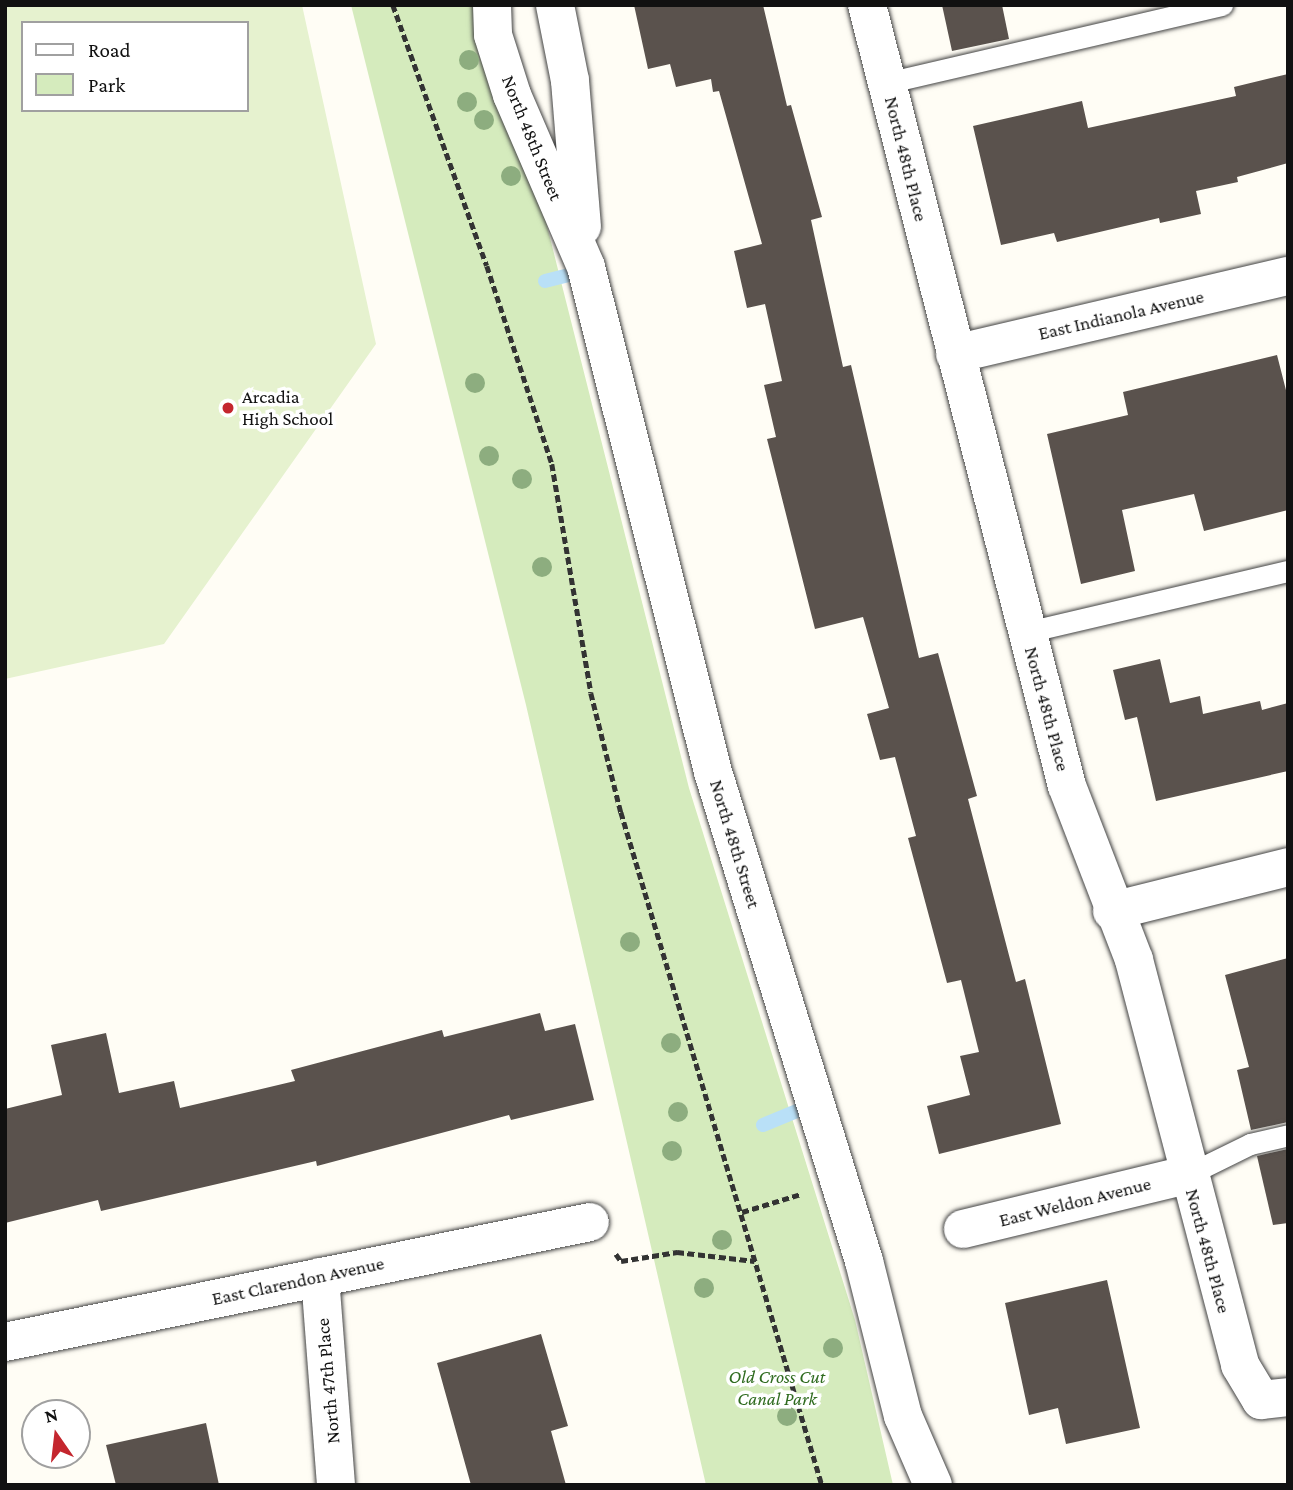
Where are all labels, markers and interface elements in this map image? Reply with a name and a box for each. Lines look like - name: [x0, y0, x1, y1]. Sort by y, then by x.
- legend: [21, 21, 248, 112]
- text: Road: [88, 38, 131, 62]
- street label: North 48th Street: [497, 72, 567, 204]
- text: Park: [88, 73, 125, 97]
- street label: North 48th Place: [879, 94, 933, 224]
- street label: East Indianola Avenue: [1036, 285, 1206, 345]
- place label: Arcadia High School: [242, 386, 333, 430]
- marker: Arcadia High School: [220, 400, 236, 416]
- street label: North 48th Place: [1019, 644, 1075, 774]
- street label: North 48th Street: [705, 777, 765, 911]
- street label: East Weldon Avenue: [997, 1172, 1153, 1232]
- street label: North 48th Place: [1180, 1186, 1236, 1316]
- street label: East Clarendon Avenue: [210, 1252, 386, 1310]
- street label: North 47th Place: [311, 1317, 345, 1445]
- park label: Old Cross Cut Canal Park: [729, 1366, 825, 1410]
- north arrow: [21, 1399, 91, 1469]
- text: N: [42, 1403, 60, 1427]

